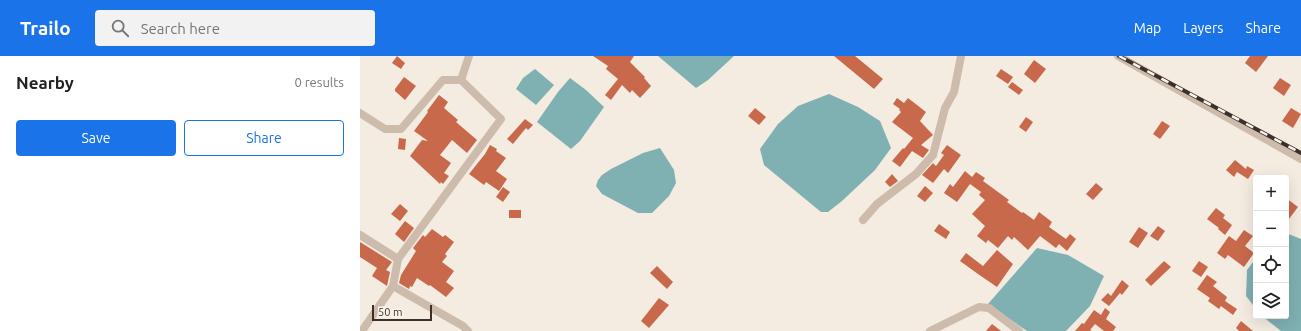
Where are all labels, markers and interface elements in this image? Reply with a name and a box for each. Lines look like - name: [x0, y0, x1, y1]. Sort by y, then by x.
- search box: [95, 10, 375, 46]
- text: Trailo: [20, 17, 71, 39]
- icon: search: [109, 17, 131, 39]
- text: Search here: [141, 20, 220, 37]
- text: Map: [1134, 20, 1161, 36]
- text: Layers: [1183, 20, 1223, 36]
- text: Share: [1245, 20, 1281, 36]
- text: Nearby: [16, 73, 74, 92]
- text: 0 results: [294, 75, 344, 89]
- button: Save: [16, 120, 176, 156]
- button: Share: [184, 120, 344, 156]
- map controls: [1253, 175, 1289, 319]
- button: +: [1253, 175, 1289, 211]
- button: −: [1253, 211, 1289, 247]
- button: locate: [1253, 247, 1289, 283]
- button: layers: [1253, 283, 1289, 319]
- scale bar: [372, 303, 432, 322]
- text: 50 m: [378, 306, 402, 318]

